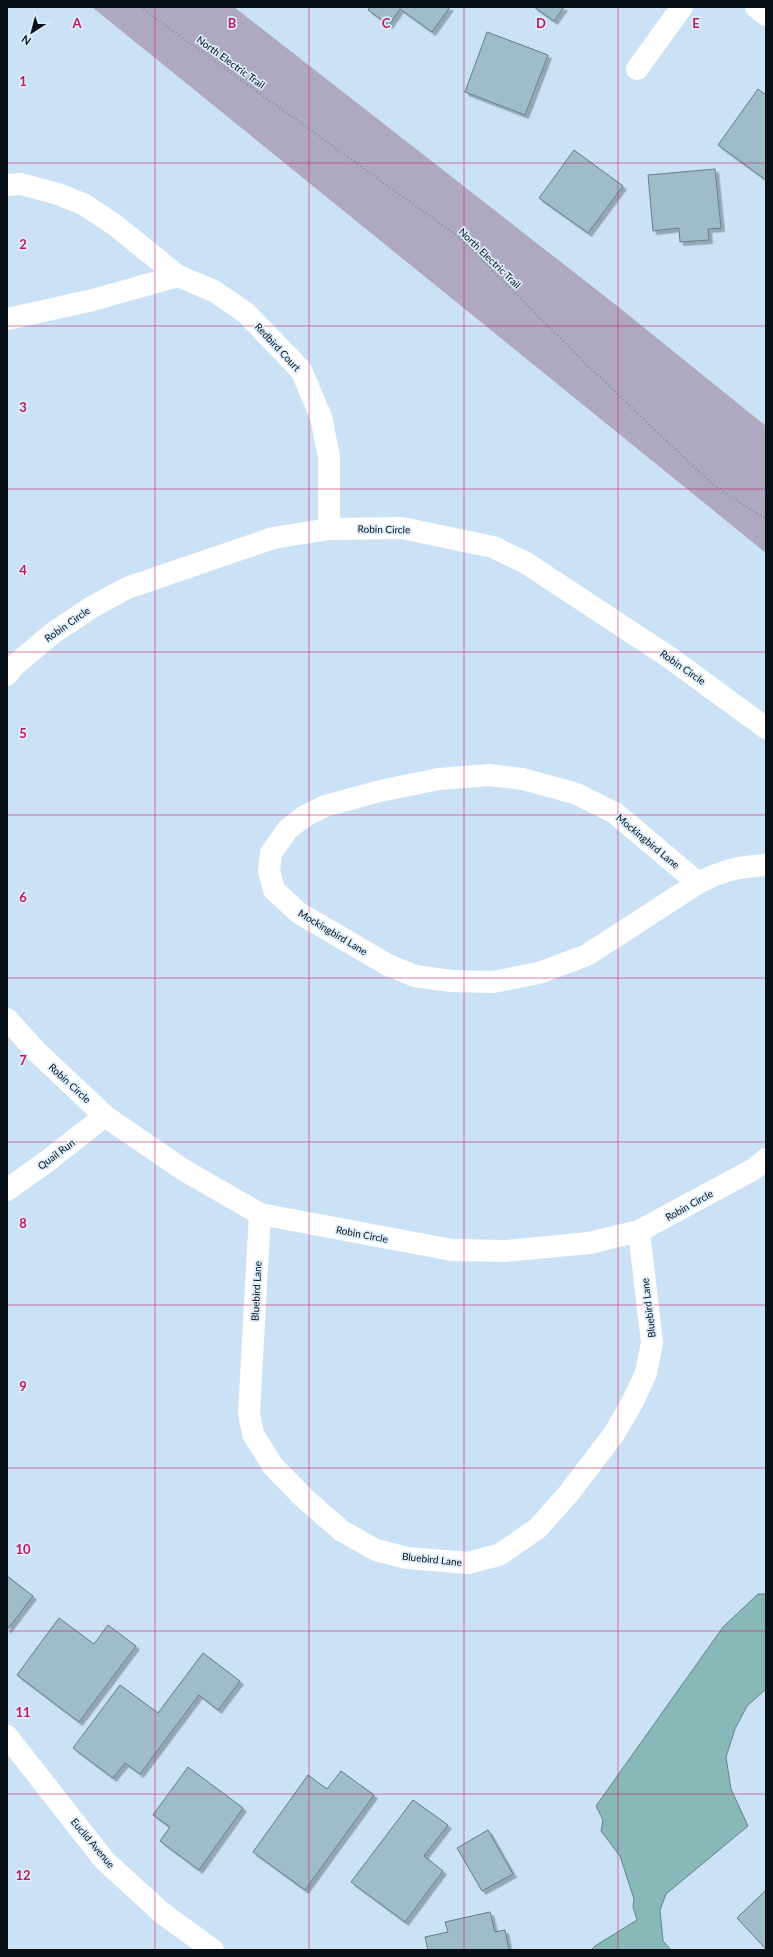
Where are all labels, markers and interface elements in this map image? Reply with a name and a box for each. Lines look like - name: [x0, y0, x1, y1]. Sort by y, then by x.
- north arrow: [12, 12, 52, 52]
- text: A: [71, 15, 82, 31]
- text: B: [228, 15, 237, 31]
- text: C: [382, 15, 391, 31]
- text: D: [536, 15, 546, 31]
- text: E: [692, 15, 700, 31]
- text: N: [19, 33, 33, 48]
- street label: North Electric Trail: [195, 33, 267, 91]
- text: 1: [19, 73, 27, 89]
- street label: North Electric Trail: [457, 225, 523, 291]
- text: 2: [19, 236, 27, 252]
- street label: Redbird Court: [253, 320, 304, 374]
- text: 3: [19, 399, 27, 415]
- street label: Robin Circle: [358, 523, 410, 535]
- text: 4: [19, 562, 27, 578]
- street label: Robin Circle: [42, 604, 92, 644]
- street label: Robin Circle: [658, 647, 708, 687]
- text: 5: [19, 725, 27, 741]
- street label: Mockingbird Lane: [614, 811, 682, 871]
- text: 6: [19, 889, 27, 905]
- street label: Mockingbird Lane: [296, 907, 370, 957]
- text: 7: [19, 1052, 27, 1068]
- street label: Robin Circle: [47, 1061, 93, 1105]
- street label: Quail Run: [35, 1136, 77, 1172]
- street label: Robin Circle: [663, 1187, 715, 1223]
- text: 8: [19, 1215, 27, 1231]
- street label: Robin Circle: [335, 1223, 389, 1245]
- street label: Bluebird Lane: [248, 1261, 264, 1321]
- street label: Bluebird Lane: [638, 1277, 658, 1339]
- text: 9: [19, 1378, 27, 1394]
- text: 10: [15, 1541, 31, 1557]
- street label: Bluebird Lane: [401, 1550, 463, 1568]
- text: 11: [15, 1704, 31, 1720]
- street label: Euclid Avenue: [69, 1816, 117, 1870]
- text: 12: [15, 1867, 31, 1883]

